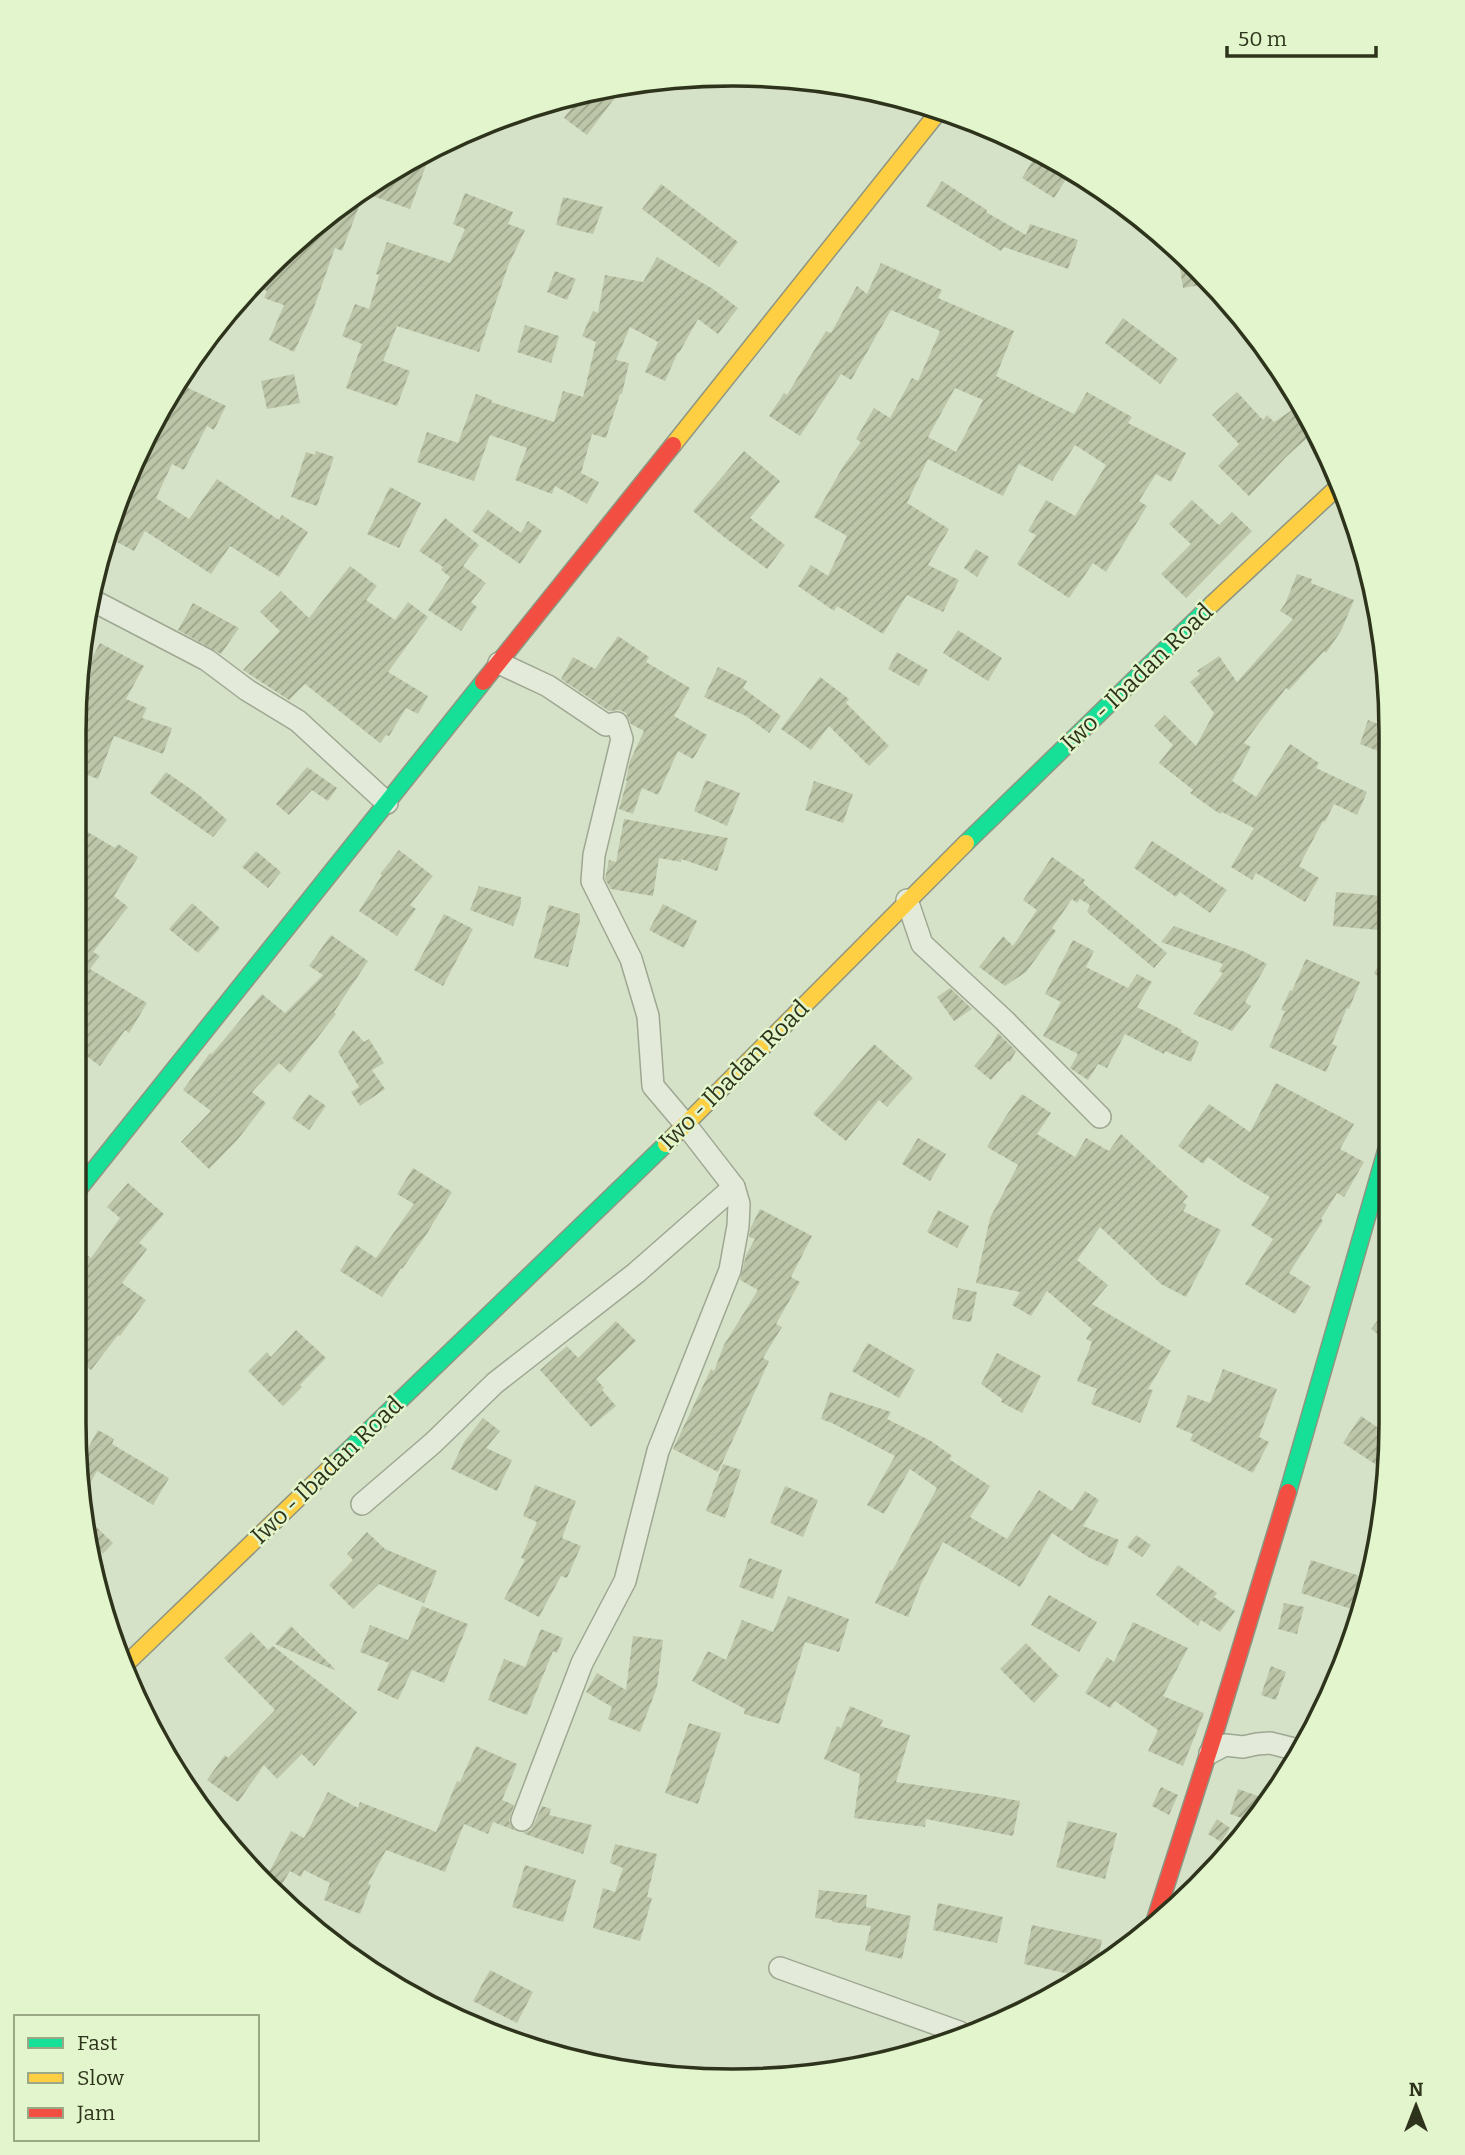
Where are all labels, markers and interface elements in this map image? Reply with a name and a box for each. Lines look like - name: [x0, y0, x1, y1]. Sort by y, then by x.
- scale bar: [1227, 14, 1376, 58]
- text: 50 m: [1238, 26, 1287, 52]
- street label: Iwo - Ibadan Road: [1055, 597, 1219, 757]
- street label: Iwo - Ibadan Road: [653, 994, 815, 1156]
- street label: Iwo - Ibadan Road: [245, 1390, 409, 1550]
- legend: [14, 2015, 259, 2141]
- text: Fast: [77, 2030, 118, 2056]
- text: Slow: [77, 2065, 124, 2091]
- north arrow: [1381, 2071, 1451, 2141]
- text: N: [1409, 2078, 1424, 2101]
- text: Jam: [76, 2100, 115, 2126]

